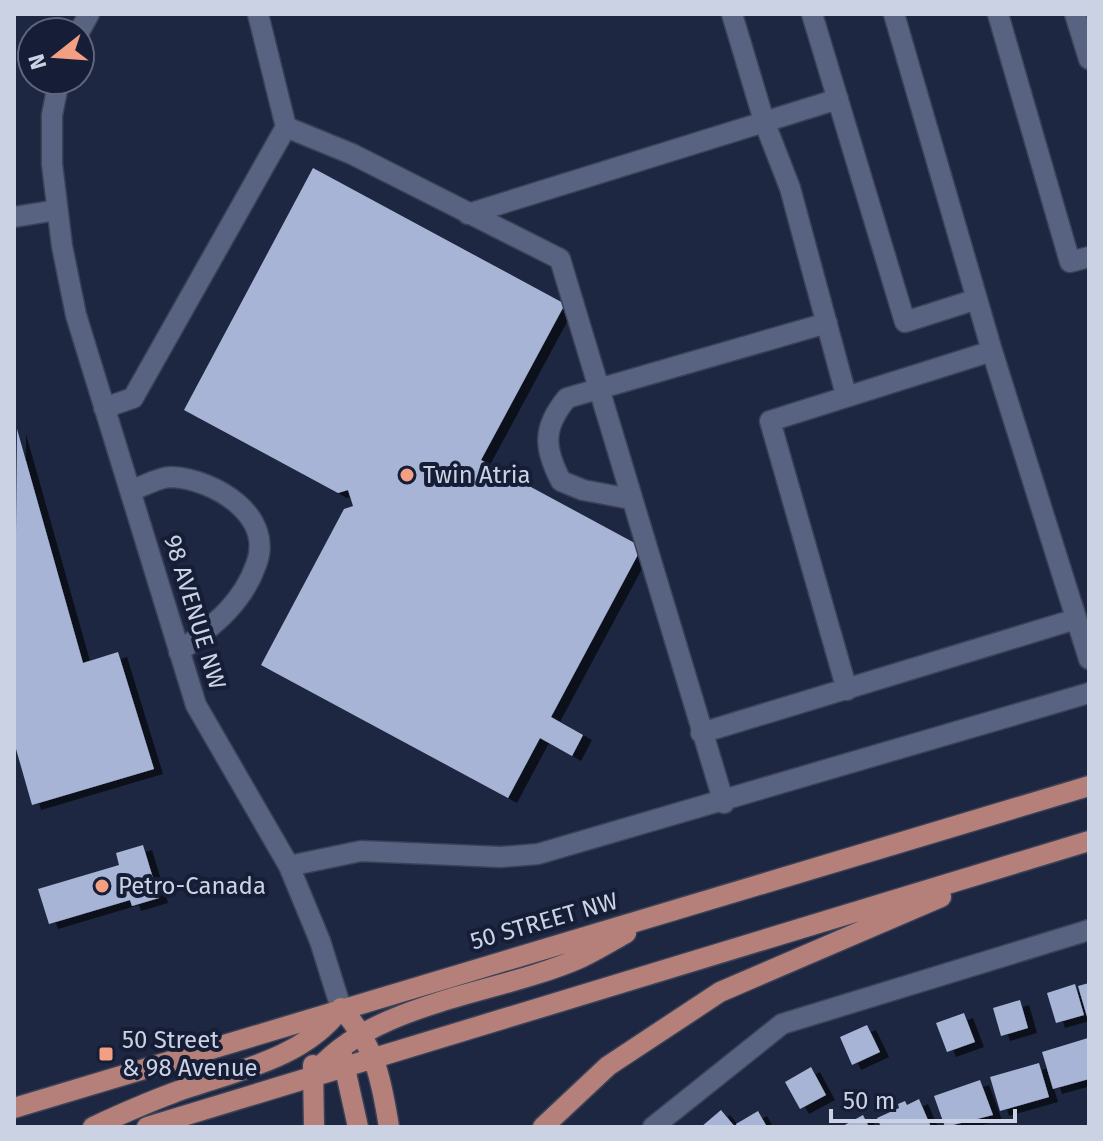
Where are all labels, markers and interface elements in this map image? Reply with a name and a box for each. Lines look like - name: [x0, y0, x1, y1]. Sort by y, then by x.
- north arrow: [16, 16, 96, 96]
- text: N: [22, 51, 52, 73]
- place label: Twin Atria: [423, 461, 531, 489]
- marker: Twin Atria: [398, 466, 416, 484]
- street label: 98 AVENUE NW: [158, 532, 232, 693]
- place label: Petro-Canada: [118, 872, 266, 900]
- marker: Petro-Canada: [93, 877, 111, 895]
- street label: 50 STREET NW: [467, 887, 621, 955]
- place label: 50 Street & 98 Avenue: [122, 1026, 258, 1082]
- marker: 50 Street & 98 Avenue: [97, 1045, 115, 1063]
- scale bar: [831, 1073, 1015, 1123]
- text: 50 m: [843, 1087, 895, 1115]

